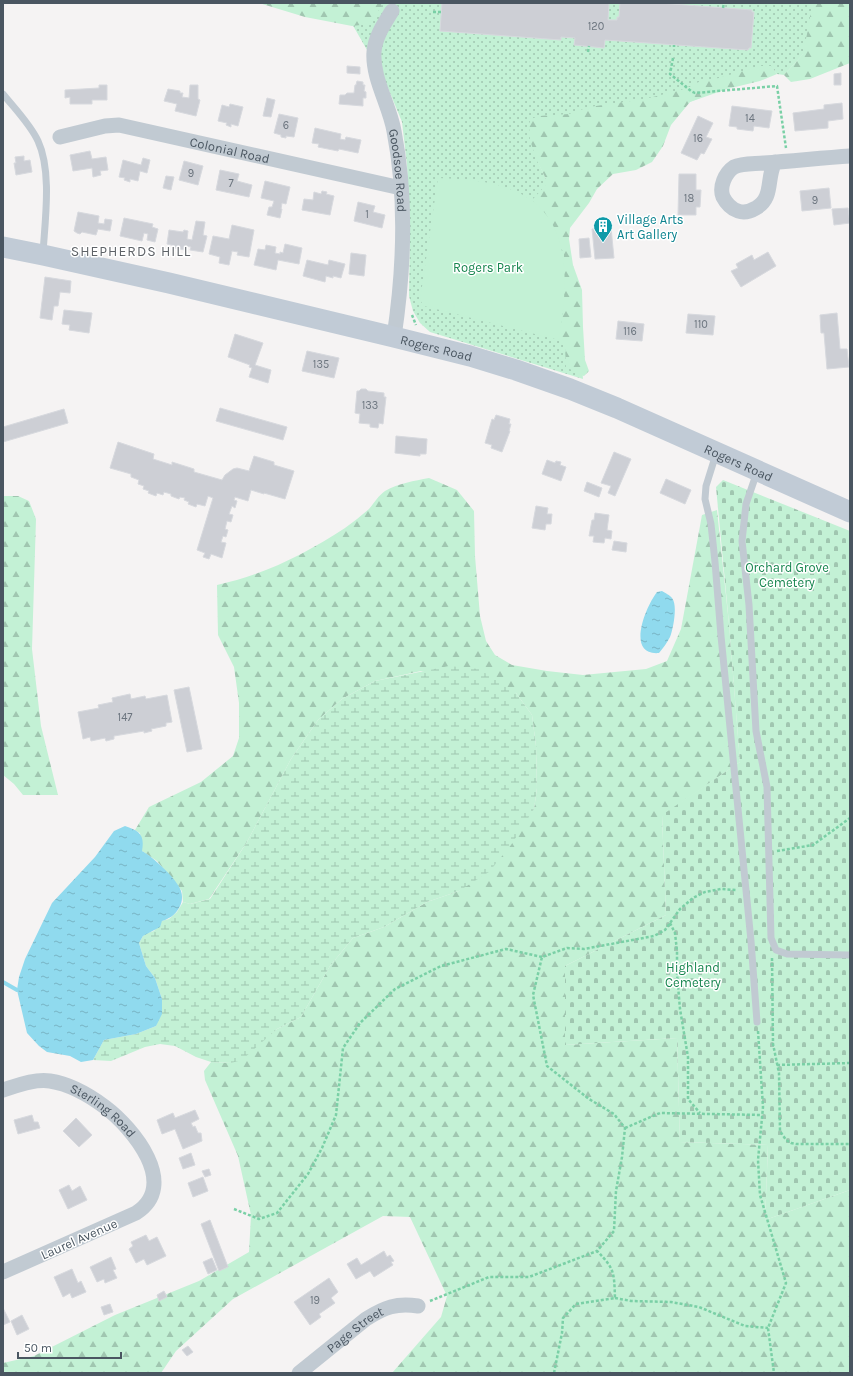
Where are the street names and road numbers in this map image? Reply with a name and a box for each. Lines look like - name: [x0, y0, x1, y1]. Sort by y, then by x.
- street label: Goodsoe Road: [386, 127, 410, 213]
- street label: Colonial Road: [189, 134, 271, 166]
- street label: Rogers Road: [399, 331, 474, 364]
- street label: Rogers Road: [702, 440, 776, 484]
- street label: Sterling Road: [68, 1080, 139, 1140]
- street label: Laurel Avenue: [38, 1215, 120, 1263]
- street label: Page Street: [323, 1303, 386, 1355]

